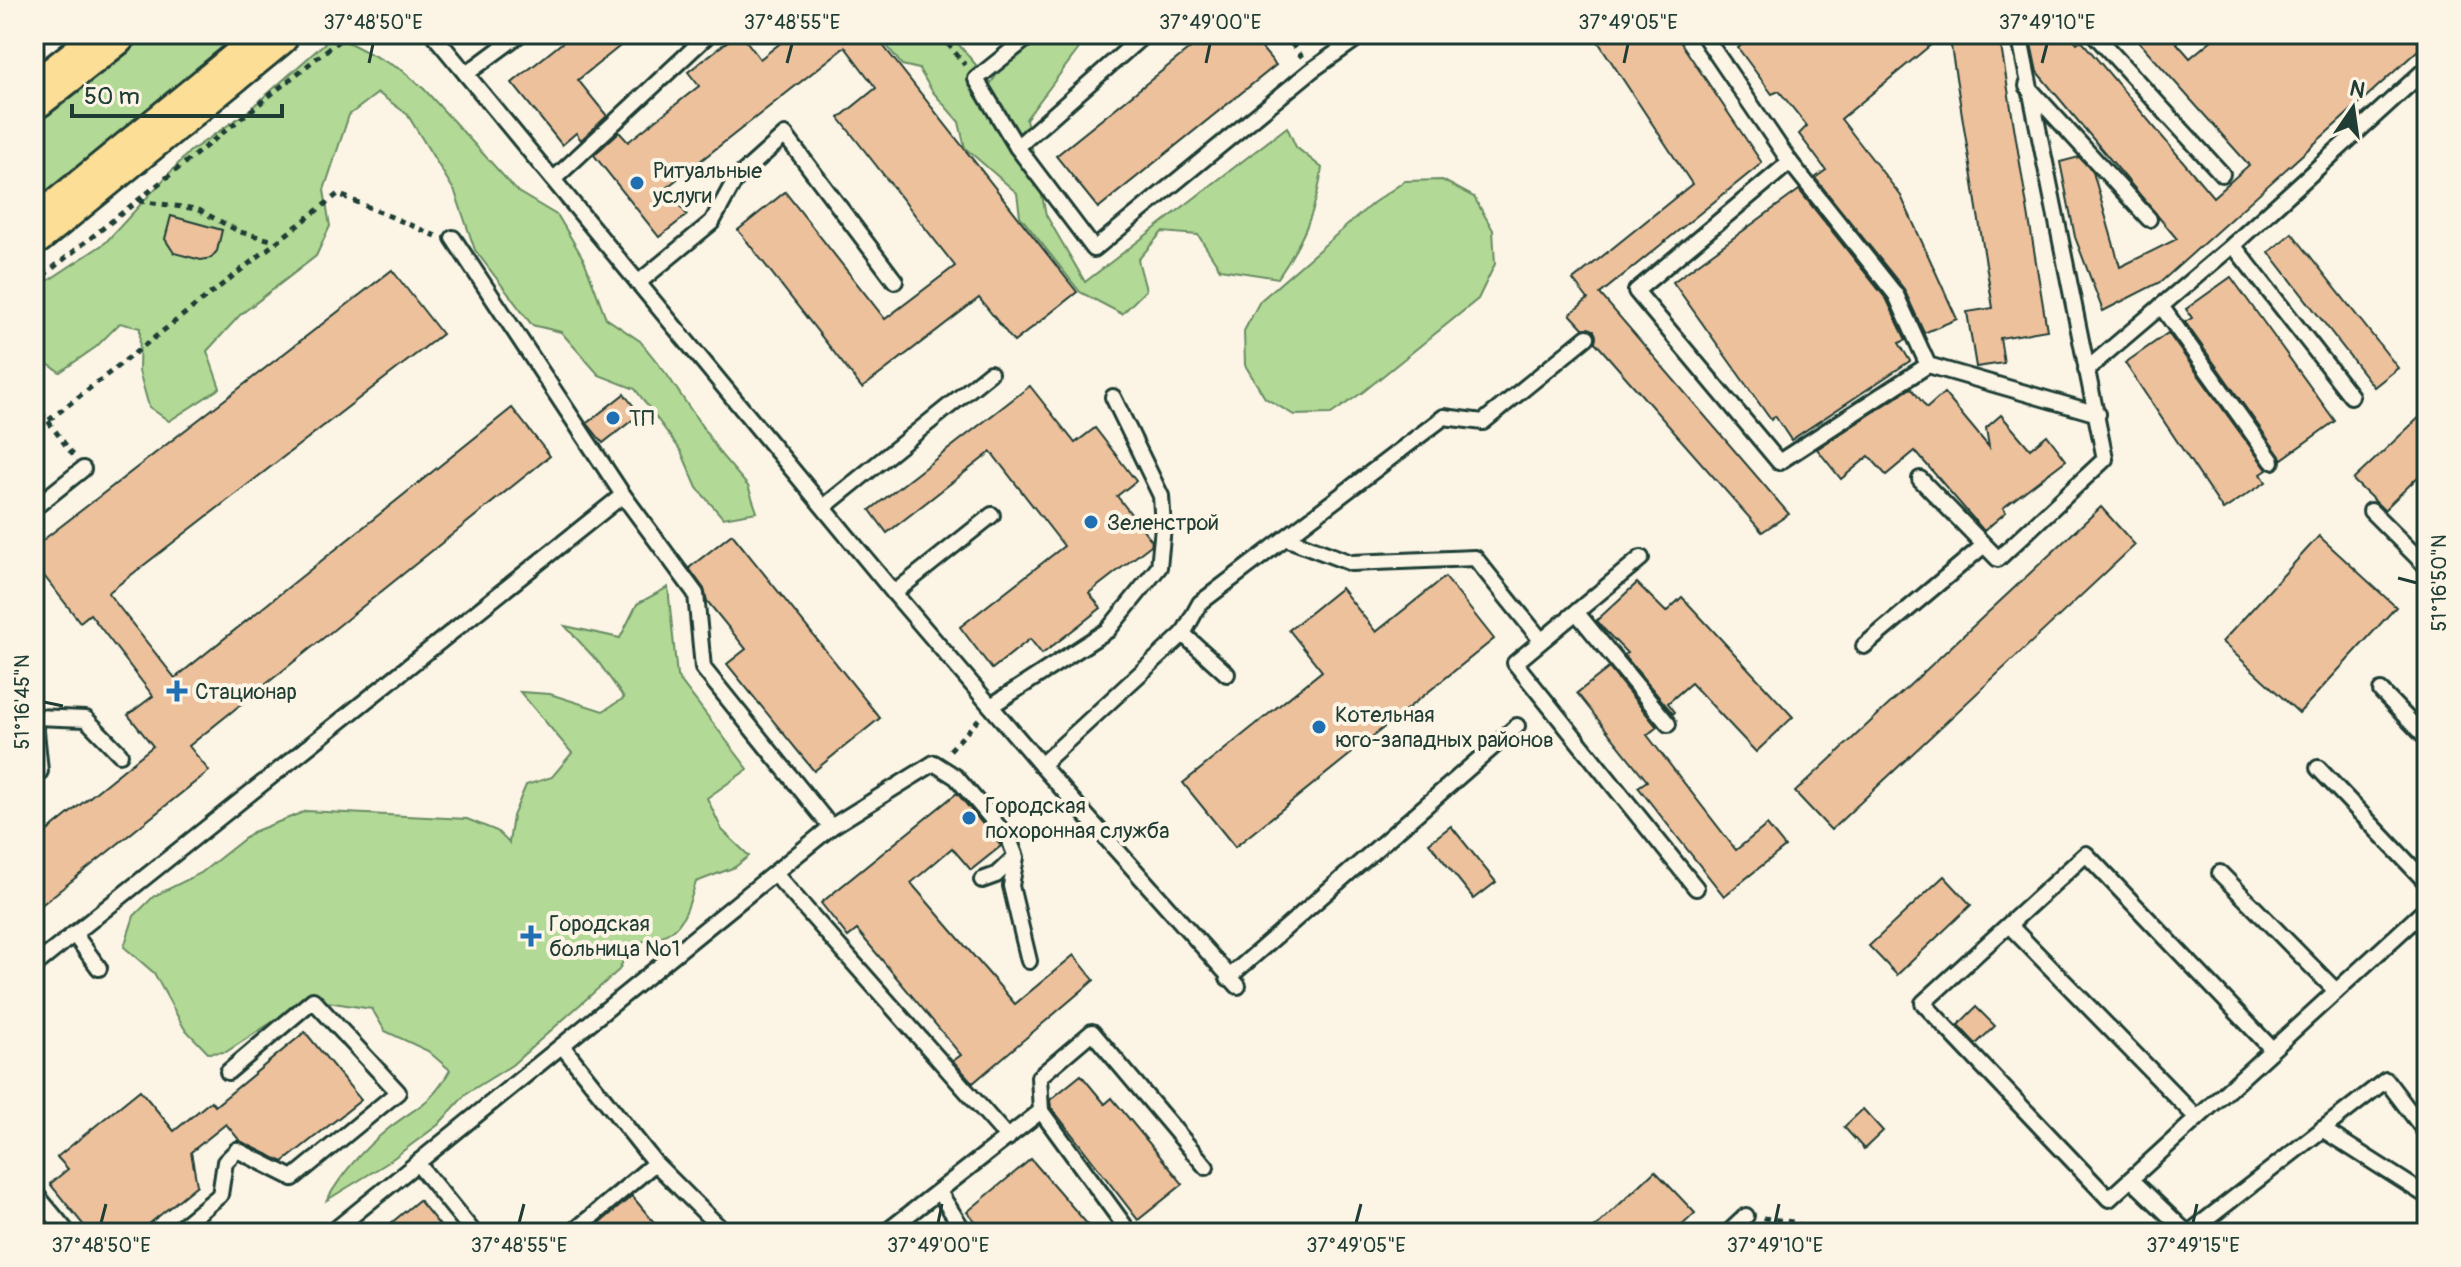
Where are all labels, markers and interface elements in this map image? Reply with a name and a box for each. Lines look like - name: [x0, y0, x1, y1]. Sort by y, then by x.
- text: 37°48'50"E: [323, 10, 423, 35]
- text: 37°48'55"E: [744, 10, 840, 35]
- text: 37°49'00"E: [1159, 10, 1261, 35]
- text: 37°49'05"E: [1578, 10, 1678, 35]
- text: 37°49'10"E: [1999, 10, 2095, 35]
- scale bar: [72, 68, 282, 118]
- north arrow: [2313, 68, 2393, 148]
- text: N: [2347, 74, 2368, 105]
- text: 50 m: [84, 82, 140, 111]
- place label: Ритуальные услуги: [652, 157, 762, 210]
- marker: Ритуальные услуги: [628, 174, 646, 192]
- place label: ТП: [629, 405, 654, 433]
- marker: ТП: [604, 409, 622, 427]
- place label: Зеленстрой: [1107, 509, 1219, 537]
- marker: Зеленстрой: [1082, 513, 1100, 531]
- text: 51°16'50"N: [2427, 535, 2452, 631]
- text: 51°16'45"N: [10, 655, 35, 749]
- place label: Стационар: [195, 678, 297, 706]
- marker: Стационар: [166, 680, 188, 702]
- place label: Котельная юго-западных районов: [1335, 701, 1554, 754]
- marker: Котельная юго-западных районов: [1310, 718, 1328, 736]
- place label: Городская похоронная служба: [985, 792, 1169, 845]
- marker: Городская похоронная служба: [960, 809, 978, 827]
- place label: Городская больница №1: [549, 910, 680, 963]
- marker: Городская больница №1: [520, 925, 542, 947]
- text: 37°48'50"E: [51, 1233, 151, 1258]
- text: 37°48'55"E: [471, 1233, 567, 1258]
- text: 37°49'00"E: [887, 1233, 989, 1258]
- text: 37°49'05"E: [1306, 1233, 1406, 1258]
- text: 37°49'10"E: [1727, 1233, 1823, 1258]
- text: 37°49'15"E: [2146, 1233, 2240, 1258]

